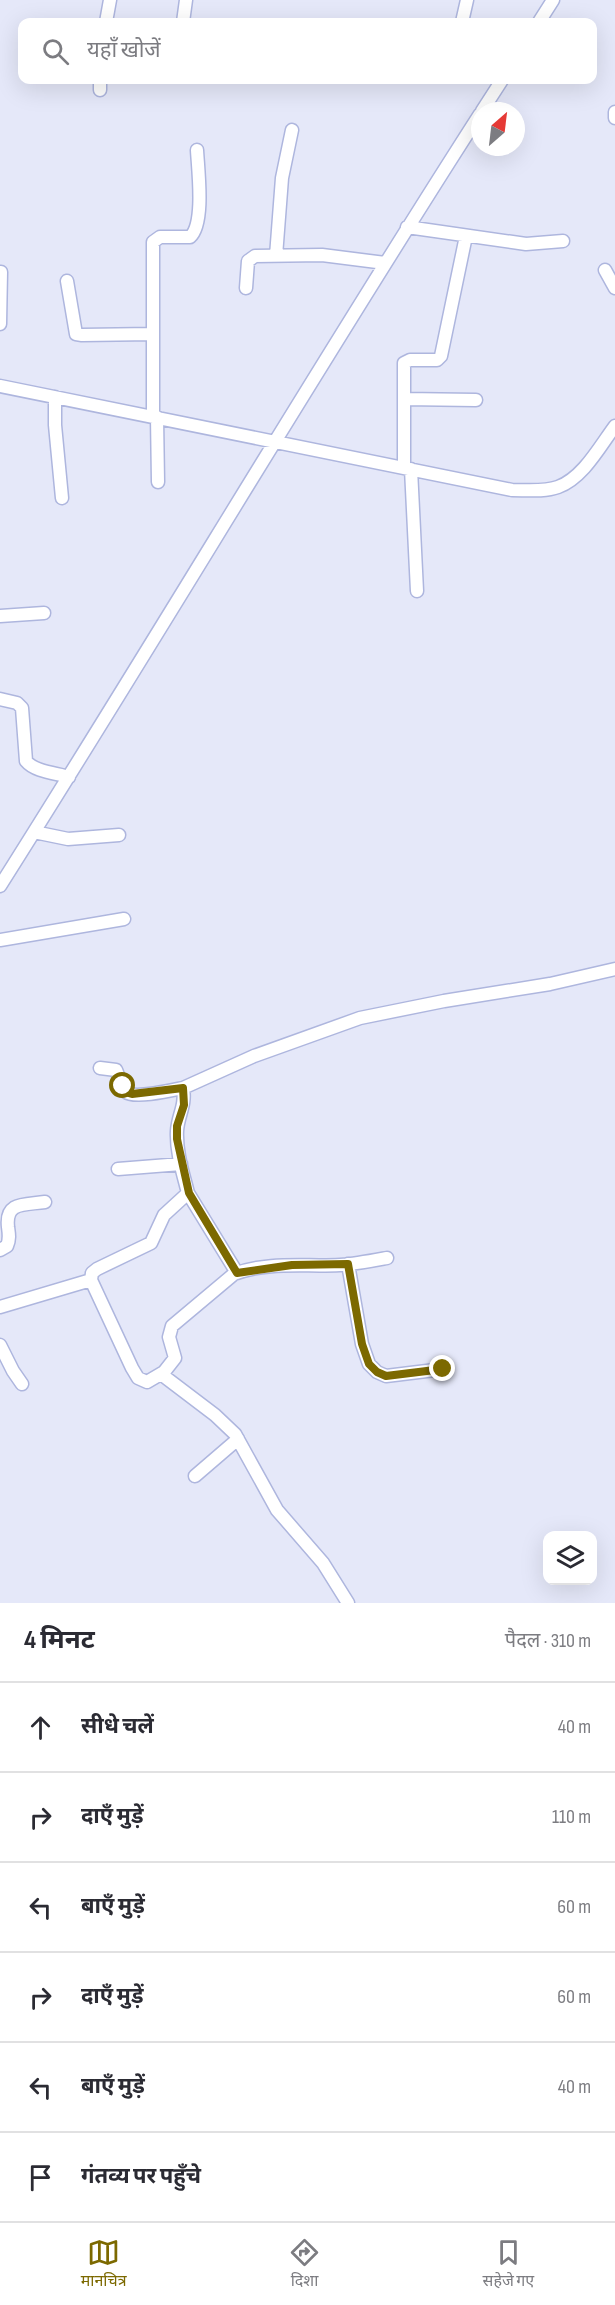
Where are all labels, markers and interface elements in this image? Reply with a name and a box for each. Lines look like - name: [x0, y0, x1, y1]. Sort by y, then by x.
- search box: [18, 18, 597, 84]
- icon: search: [39, 35, 72, 68]
- text: यहाँ खोजें: [87, 37, 161, 64]
- north arrow: [471, 102, 525, 156]
- route start: [109, 1072, 135, 1098]
- route end: [429, 1355, 455, 1381]
- map controls: [543, 1531, 597, 1585]
- button: layers: [543, 1531, 597, 1585]
- text: 4 मिनट: [24, 1625, 95, 1656]
- text: पैदल · 310 m: [505, 1629, 591, 1653]
- icon: ahead: [24, 1711, 57, 1744]
- text: सीधे चलें: [81, 1713, 154, 1740]
- text: 40 m: [558, 1715, 591, 1739]
- icon: right: [24, 1801, 57, 1834]
- text: दाएँ मुड़ें: [81, 1803, 144, 1830]
- text: 110 m: [552, 1805, 591, 1829]
- icon: left: [24, 1891, 57, 1924]
- text: बाएँ मुड़ें: [81, 1893, 145, 1920]
- text: 60 m: [557, 1895, 591, 1919]
- icon: right: [24, 1981, 57, 2014]
- text: दाएँ मुड़ें: [81, 1983, 144, 2010]
- text: 60 m: [557, 1985, 591, 2009]
- icon: left: [24, 2071, 57, 2104]
- text: बाएँ मुड़ें: [81, 2073, 145, 2100]
- text: 40 m: [558, 2075, 591, 2099]
- icon: arrive: [24, 2161, 57, 2194]
- text: गंतव्य पर पहुँचे: [81, 2163, 201, 2190]
- tab: मानचित्र: [81, 2236, 127, 2293]
- tab: दिशा: [288, 2236, 321, 2293]
- tab: सहेजे गए: [483, 2236, 534, 2293]

